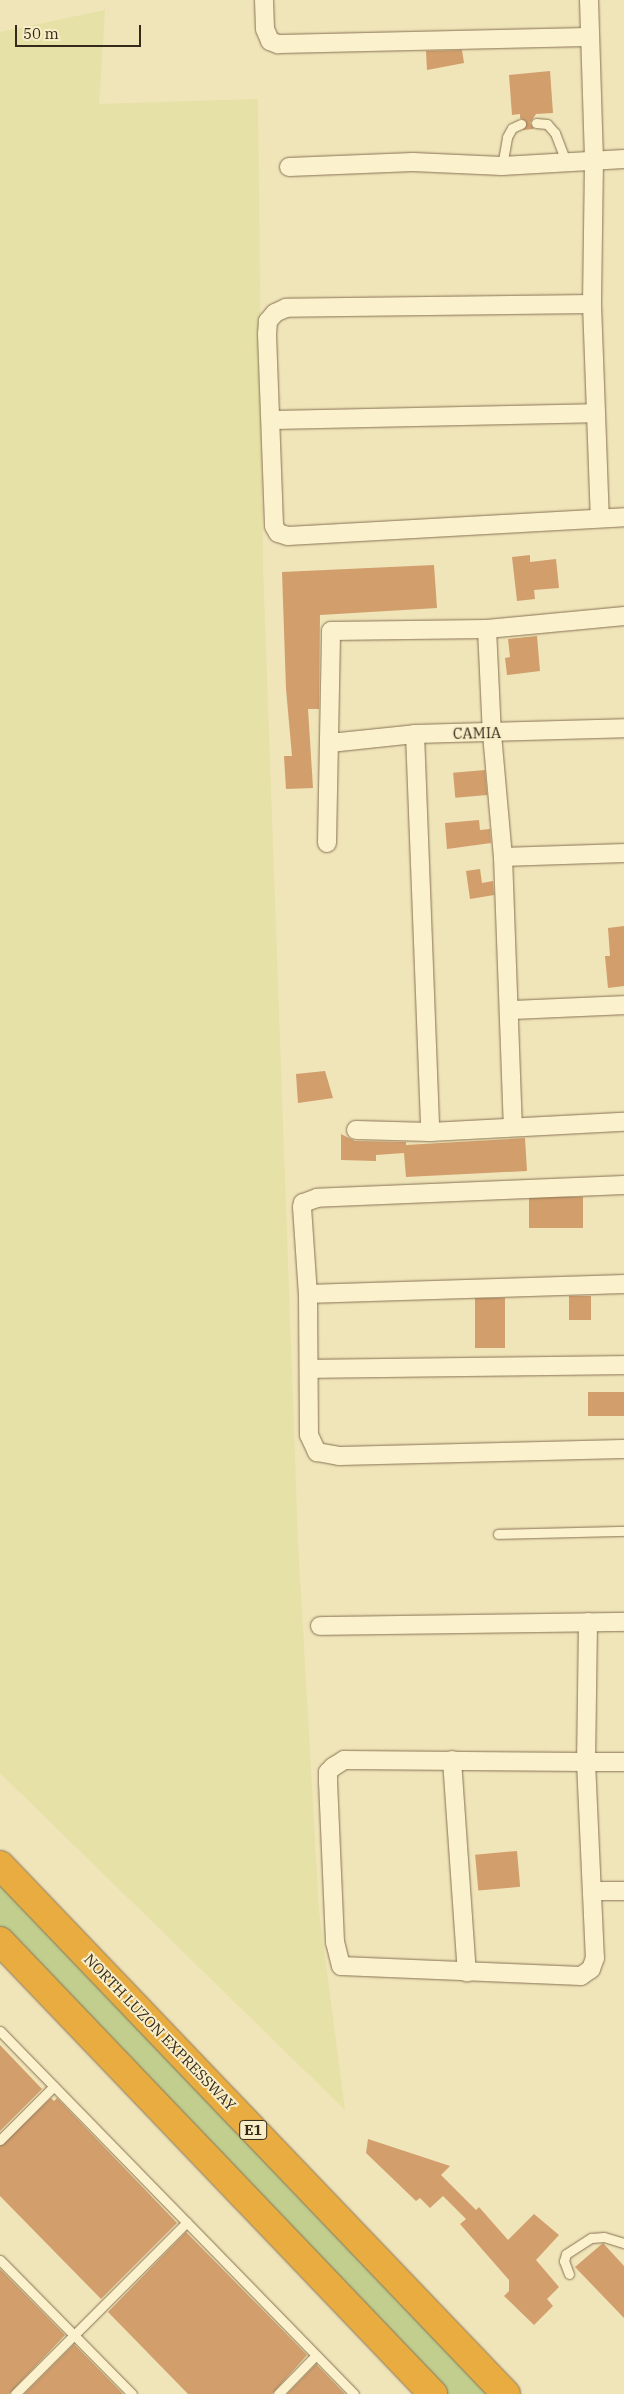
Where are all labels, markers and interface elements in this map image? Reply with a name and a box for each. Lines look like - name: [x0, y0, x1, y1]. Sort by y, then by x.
- scale bar: [18, 15, 144, 47]
- text: 50 m: [23, 24, 59, 43]
- street label: CAMIA: [453, 724, 501, 742]
- street label: NORTH LUZON EXPRESSWAY: [80, 1950, 240, 2114]
- road number: E1: [238, 2118, 268, 2142]

